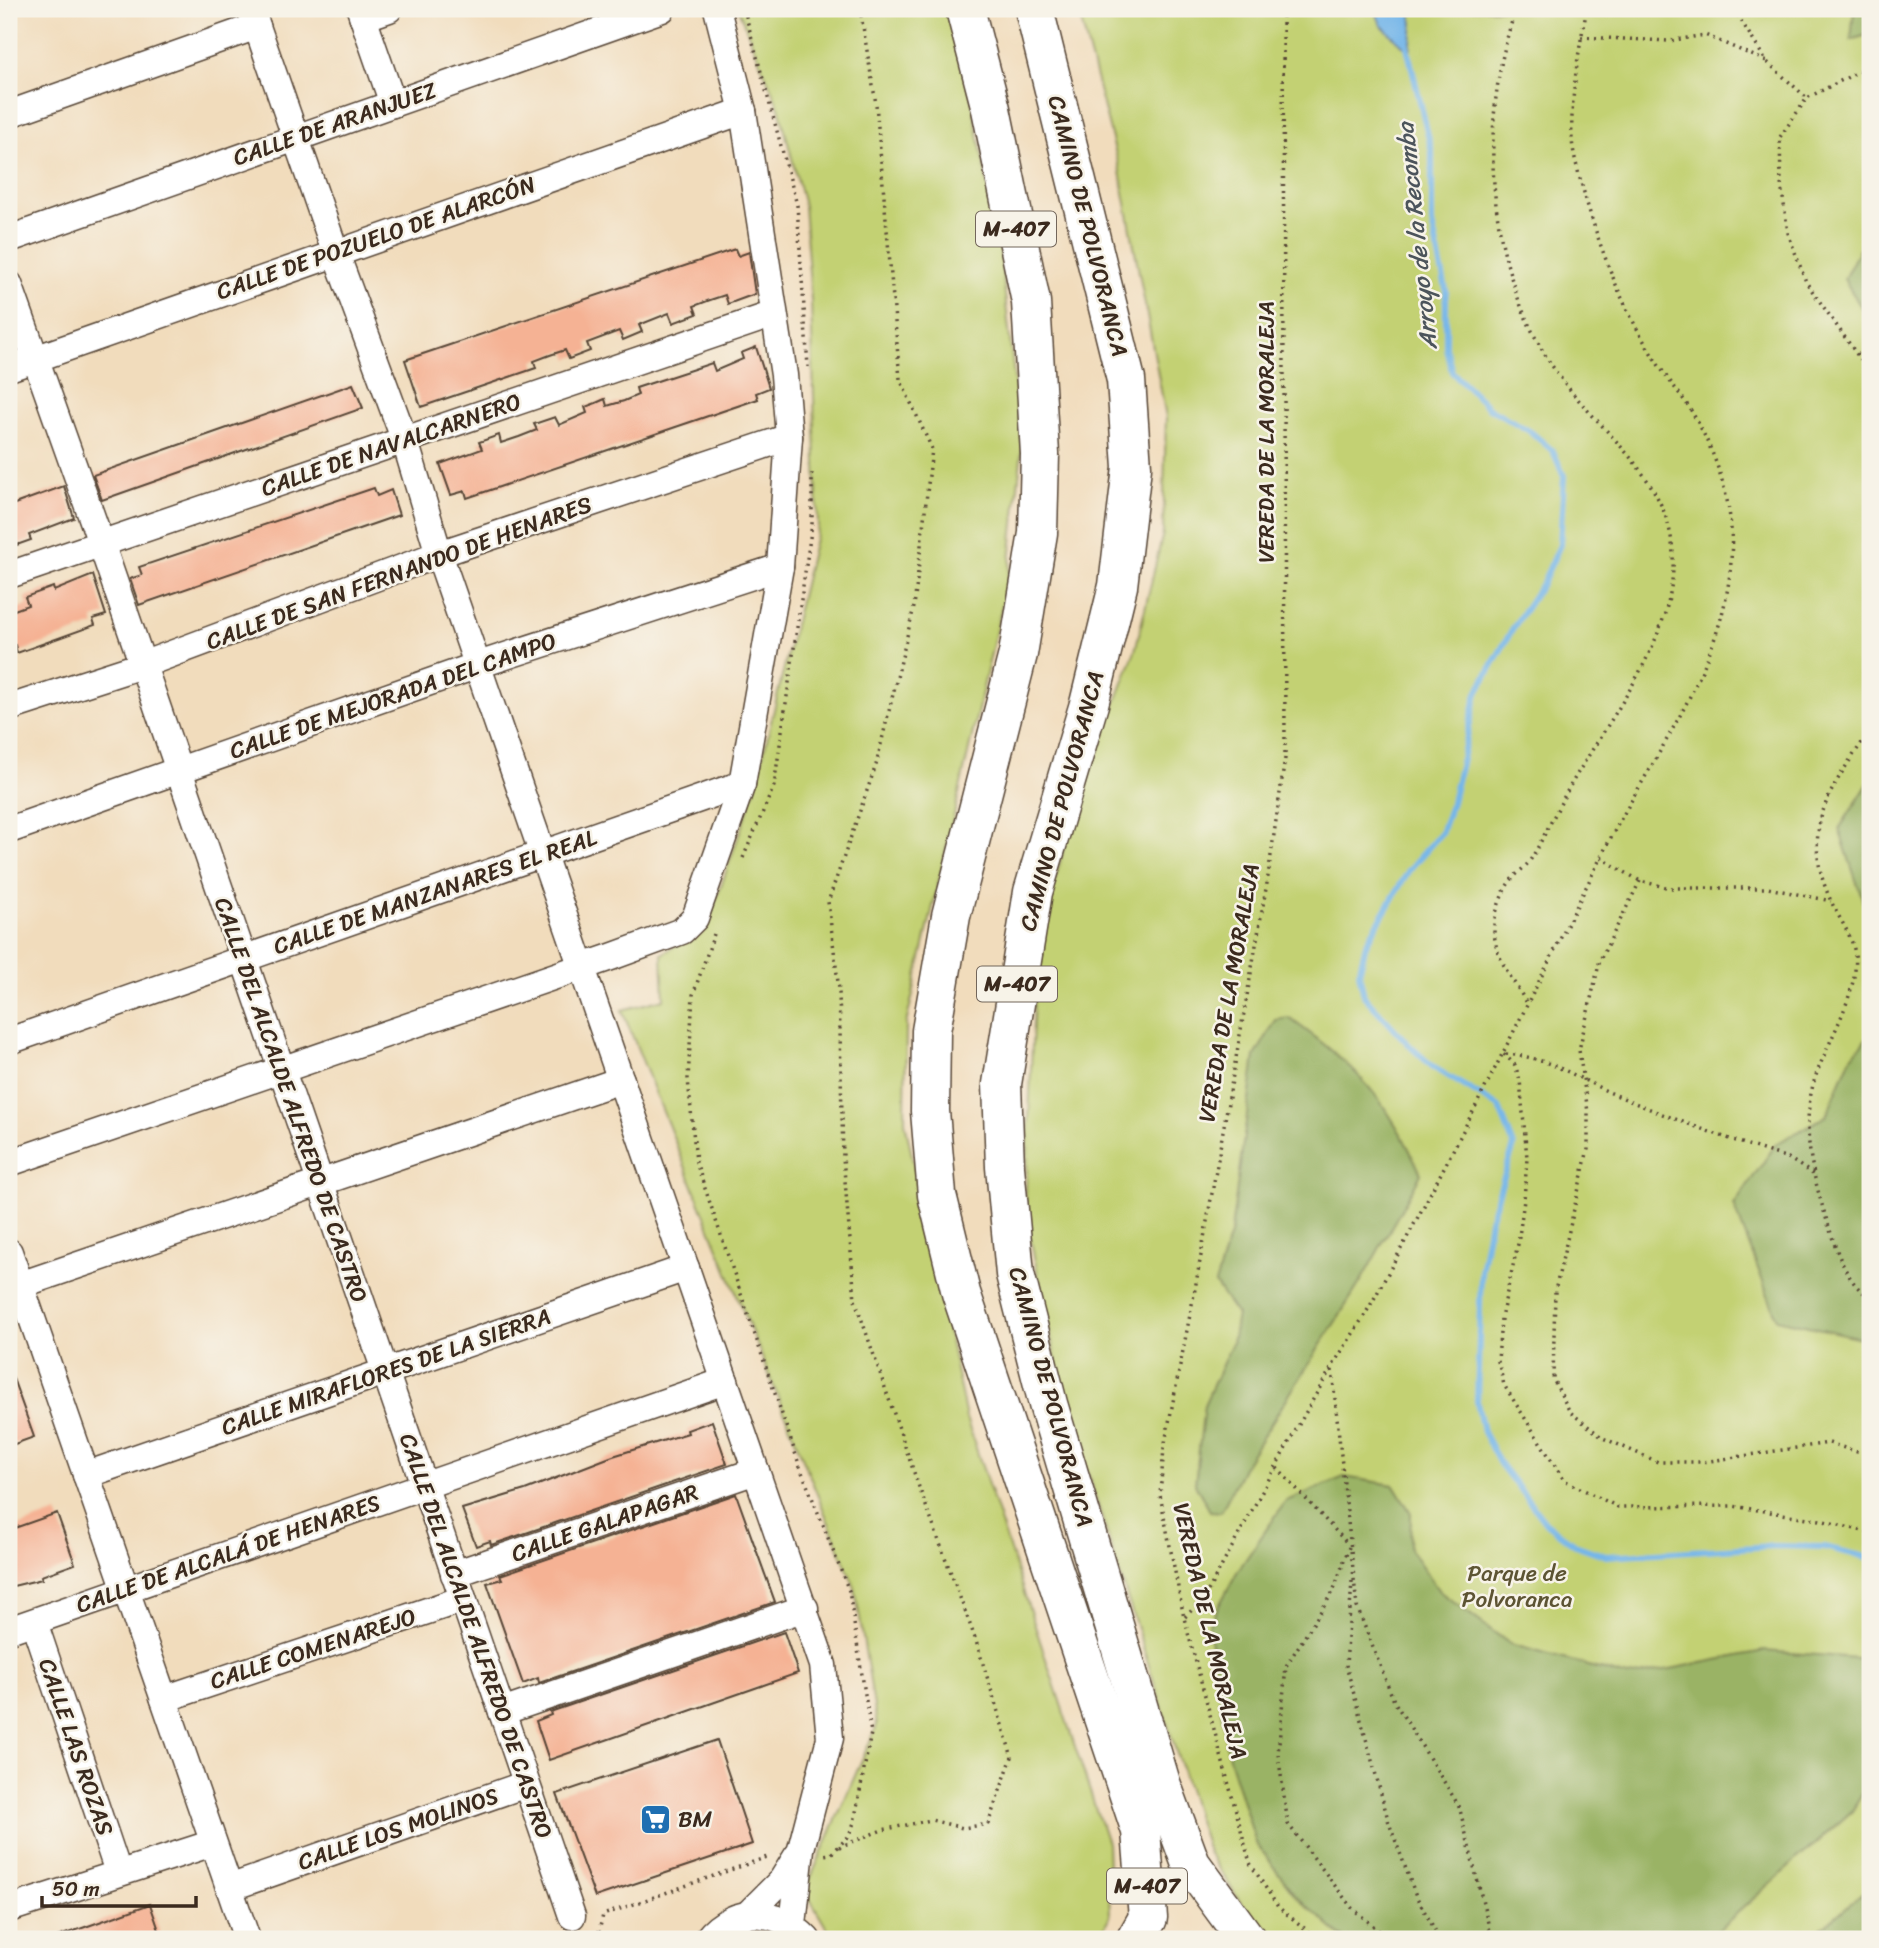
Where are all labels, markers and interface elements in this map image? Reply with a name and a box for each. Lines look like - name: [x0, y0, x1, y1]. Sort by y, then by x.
- street label: CALLE DE ARANJUEZ: [227, 70, 443, 178]
- street label: CAMINO DE POLVORANCA: [1036, 91, 1140, 361]
- water label: Arroyo de la Recomba: [1384, 119, 1450, 353]
- street label: CALLE DE POZUELO DE ALARCÓN: [211, 164, 541, 312]
- road number: M-407: [976, 212, 1056, 246]
- street label: VEREDA DE LA MORALEJA: [1246, 301, 1287, 563]
- street label: CALLE DE NAVALCARNERO: [255, 381, 527, 509]
- street label: CALLE DE SAN FERNANDO DE HENARES: [200, 484, 598, 662]
- street label: CALLE DE MEJORADA DEL CAMPO: [224, 621, 562, 771]
- street label: CAMINO DE POLVORANCA: [1008, 666, 1116, 936]
- street label: CALLE DE MANZANARES EL REAL: [268, 817, 603, 967]
- street label: VEREDA DE LA MORALEJA: [1186, 860, 1272, 1126]
- street label: CALLE DEL ALCALDE ALFREDO DE CASTRO: [202, 892, 380, 1308]
- road number: M-407: [977, 967, 1057, 1002]
- street label: CAMINO DE POLVORANCA: [997, 1262, 1105, 1532]
- street label: CALLE MIRAFLORES DE LA SIERRA: [216, 1296, 556, 1448]
- street label: CALLE DEL ALCALDE ALFREDO DE CASTRO: [387, 1428, 565, 1844]
- street label: CALLE GALAPAGAR: [506, 1472, 704, 1574]
- street label: CALLE DE ALCALÁ DE HENARES: [70, 1483, 386, 1625]
- street label: VEREDA DE LA MORALEJA: [1161, 1499, 1259, 1763]
- park label: Parque de Polvoranca: [1462, 1553, 1572, 1620]
- street label: CALLE COMENAREJO: [205, 1596, 421, 1702]
- street label: CALLE LAS ROZAS: [26, 1653, 126, 1841]
- street label: CALLE LOS MOLINOS: [292, 1775, 504, 1883]
- place label: BM: [678, 1799, 713, 1840]
- supermarket icon: BM: [638, 1802, 672, 1836]
- scale bar: [42, 1864, 196, 1908]
- road number: M-407: [1107, 1868, 1187, 1904]
- text: 50 m: [52, 1870, 100, 1908]

